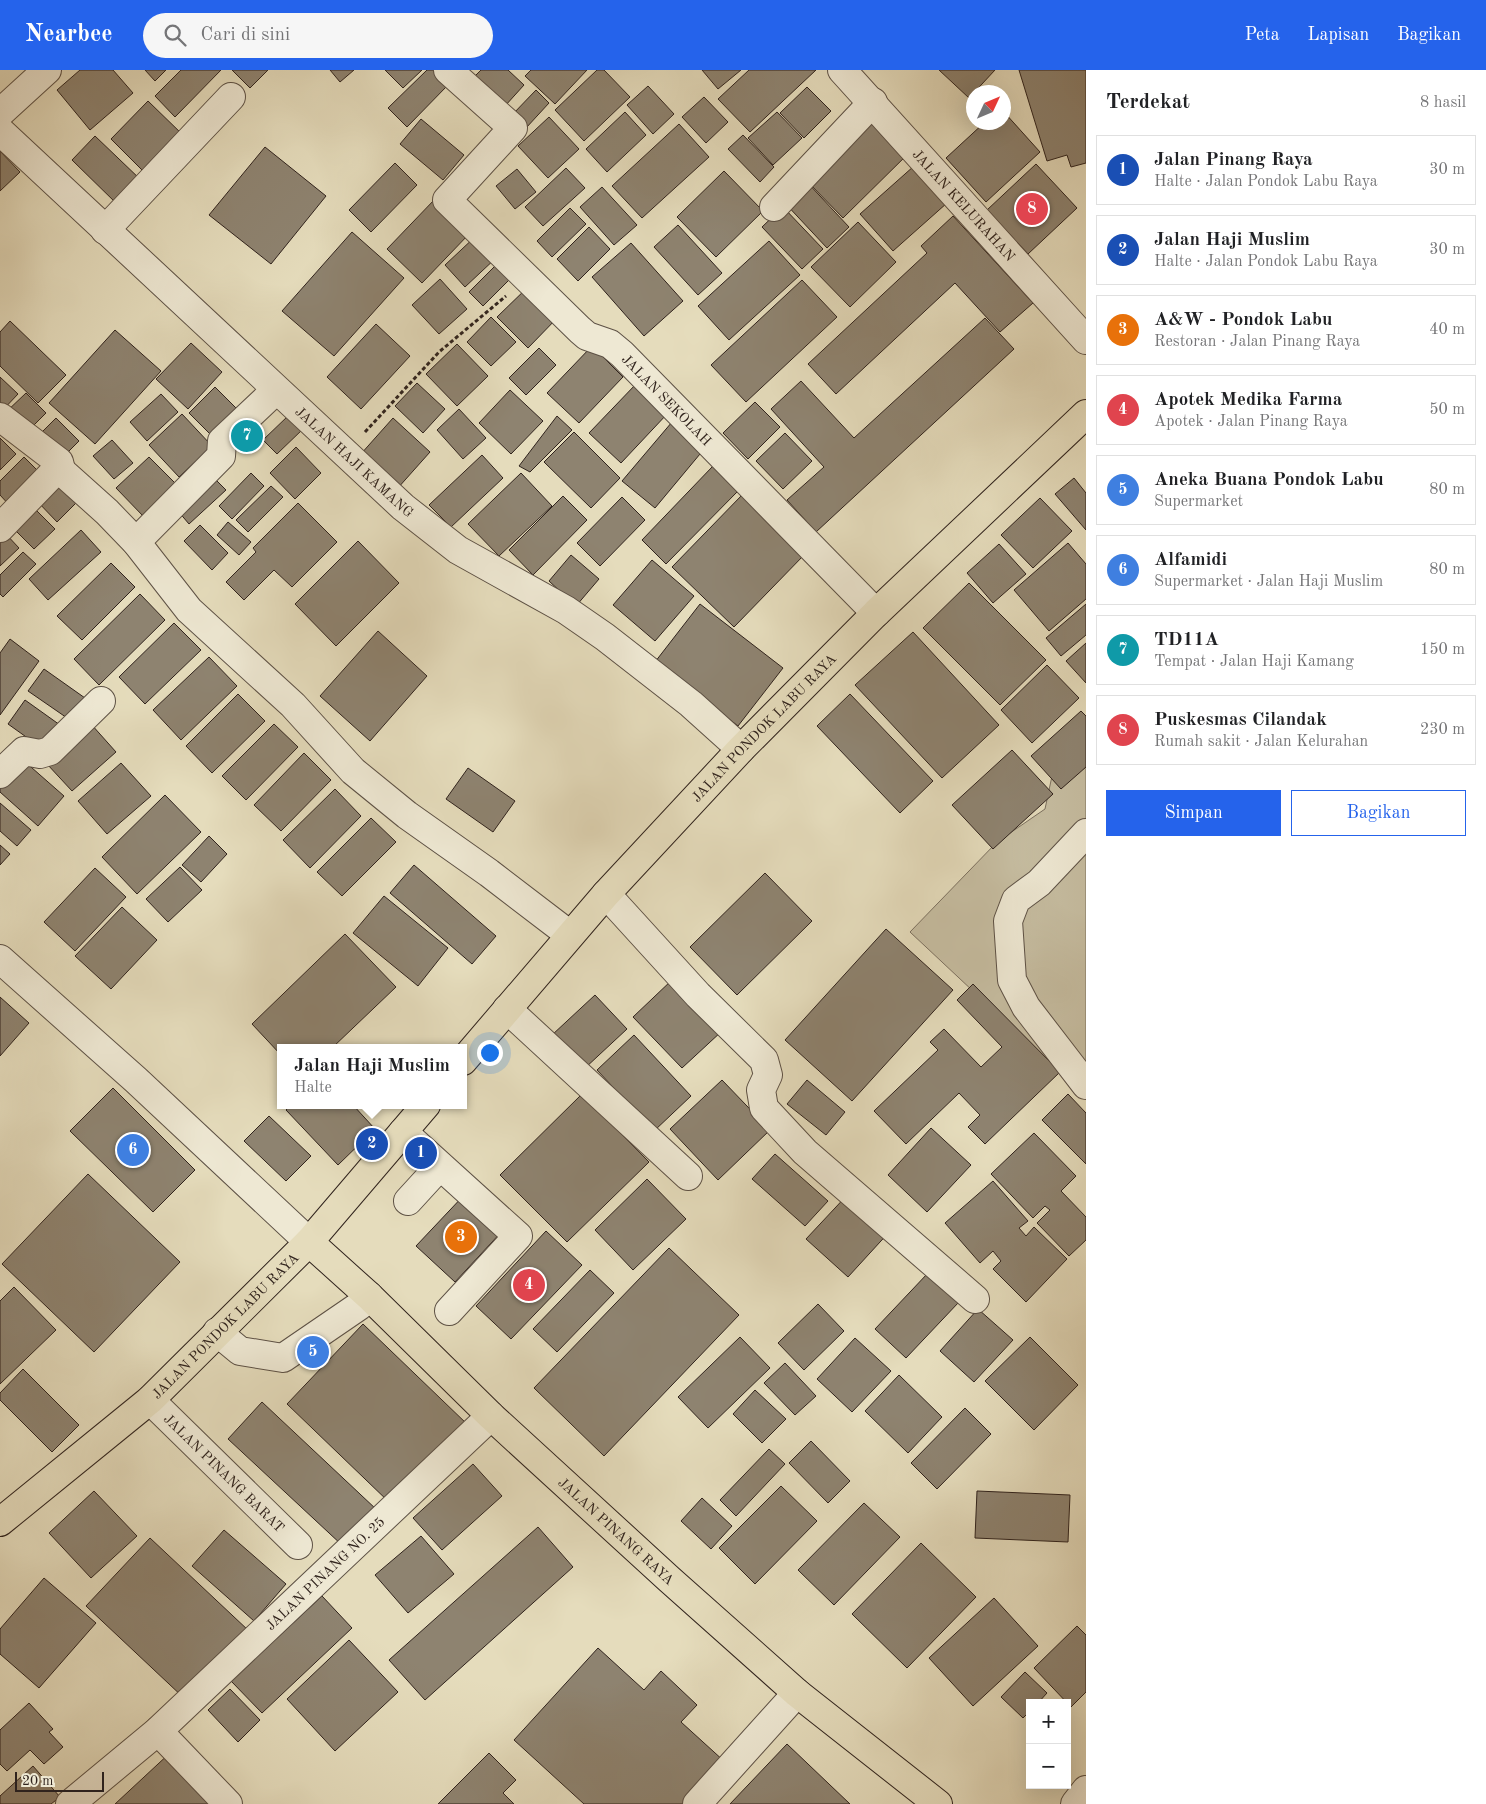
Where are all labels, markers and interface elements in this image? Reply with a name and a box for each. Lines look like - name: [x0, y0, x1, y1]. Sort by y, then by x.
- search box: [143, 13, 493, 58]
- icon: search: [161, 21, 189, 49]
- text: Nearbee: [25, 23, 113, 47]
- text: Cari di sini: [201, 26, 290, 45]
- text: Peta: [1245, 26, 1280, 44]
- text: Lapisan: [1308, 26, 1369, 44]
- text: Bagikan: [1397, 26, 1461, 44]
- north arrow: [966, 85, 1011, 130]
- text: Terdekat: [1106, 92, 1190, 113]
- text: 8 hasil: [1420, 95, 1466, 111]
- street label: JALAN KELURAHAN: [909, 147, 1017, 264]
- text: Jalan Pinang Raya: [1154, 151, 1313, 170]
- text: 1: [1118, 162, 1128, 178]
- text: 30 m: [1429, 162, 1465, 178]
- text: Halte · Jalan Pondok Labu Raya: [1154, 174, 1378, 190]
- pin: 8: [1016, 190, 1048, 228]
- text: Jalan Haji Muslim: [1154, 231, 1310, 250]
- text: 2: [1118, 242, 1128, 258]
- text: 30 m: [1429, 242, 1465, 258]
- text: Halte · Jalan Pondok Labu Raya: [1154, 254, 1378, 270]
- text: A&W - Pondok Labu: [1154, 311, 1333, 330]
- text: 3: [1118, 322, 1128, 338]
- text: 40 m: [1429, 322, 1465, 338]
- text: Restoran · Jalan Pinang Raya: [1154, 334, 1360, 350]
- street label: JALAN SEKOLAH: [619, 352, 714, 449]
- text: Apotek Medika Farma: [1154, 391, 1342, 410]
- text: 4: [1118, 402, 1128, 418]
- text: 50 m: [1429, 402, 1465, 418]
- street label: JALAN HAJI KAMANG: [292, 404, 416, 520]
- text: Apotek · Jalan Pinang Raya: [1154, 414, 1348, 430]
- pin: 7: [231, 417, 263, 455]
- text: Aneka Buana Pondok Labu: [1154, 471, 1384, 490]
- text: 5: [1118, 482, 1128, 498]
- text: 80 m: [1429, 482, 1465, 498]
- text: Supermarket: [1154, 494, 1243, 510]
- text: Alfamidi: [1154, 551, 1227, 570]
- text: 6: [1118, 562, 1128, 578]
- text: 80 m: [1429, 562, 1465, 578]
- text: Supermarket · Jalan Haji Muslim: [1154, 574, 1383, 590]
- text: TD11A: [1154, 631, 1219, 650]
- text: 7: [1118, 642, 1128, 658]
- text: 150 m: [1420, 642, 1465, 658]
- street label: JALAN PONDOK LABU RAYA: [690, 651, 839, 805]
- text: Tempat · Jalan Haji Kamang: [1154, 654, 1354, 670]
- text: Puskesmas Cilandak: [1154, 711, 1327, 730]
- text: 8: [1118, 722, 1128, 738]
- text: 230 m: [1420, 722, 1465, 738]
- text: Rumah sakit · Jalan Kelurahan: [1154, 734, 1368, 750]
- button: Simpan: [1106, 790, 1281, 836]
- button: Bagikan: [1291, 790, 1466, 836]
- your location: [477, 1040, 503, 1066]
- popup: [277, 1044, 467, 1109]
- text: Jalan Haji Muslim: [294, 1057, 450, 1076]
- text: Halte: [294, 1080, 332, 1096]
- pin: 2: [356, 1125, 388, 1163]
- pin: 6: [117, 1131, 149, 1169]
- pin: 1: [405, 1134, 437, 1172]
- pin: 3: [445, 1218, 477, 1256]
- street label: JALAN PONDOK LABU RAYA: [150, 1250, 302, 1402]
- pin: 4: [513, 1266, 545, 1304]
- pin: 5: [297, 1333, 329, 1371]
- street label: JALAN PINANG BARAT: [161, 1412, 286, 1535]
- street label: JALAN PINANG RAYA: [555, 1475, 677, 1588]
- street label: JALAN PINANG NO. 25: [263, 1515, 388, 1633]
- map controls: [1026, 1699, 1071, 1789]
- button: +: [1026, 1699, 1071, 1744]
- button: −: [1026, 1744, 1071, 1789]
- scale bar: [15, 1769, 104, 1792]
- text: 20 m: [22, 1774, 53, 1788]

